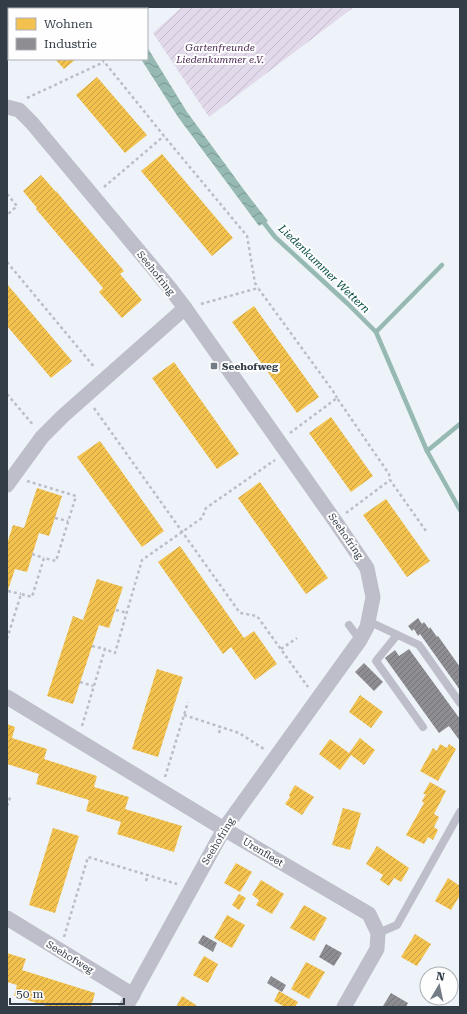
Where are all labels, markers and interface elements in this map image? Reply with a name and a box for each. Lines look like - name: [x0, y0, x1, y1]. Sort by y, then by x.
- legend: [8, 8, 148, 60]
- text: Wohnen: [44, 17, 93, 31]
- text: Industrie: [44, 37, 97, 51]
- park label: Gartenfreunde Liedenkummer e.V.: [175, 42, 264, 65]
- water label: Liedenkummer Wettern: [275, 221, 372, 316]
- street label: Seehofring: [135, 249, 177, 297]
- marker: Seehofweg: [209, 361, 219, 371]
- place label: Seehofweg: [222, 361, 279, 372]
- street label: Seehofring: [326, 511, 366, 561]
- street label: Seehofring: [200, 815, 237, 867]
- street label: Urenfleet: [241, 836, 285, 868]
- street label: Seehofweg: [44, 939, 96, 976]
- north arrow: [419, 966, 459, 1006]
- text: N: [435, 970, 446, 984]
- scale bar: [10, 980, 124, 1006]
- text: 50 m: [16, 987, 43, 1001]

